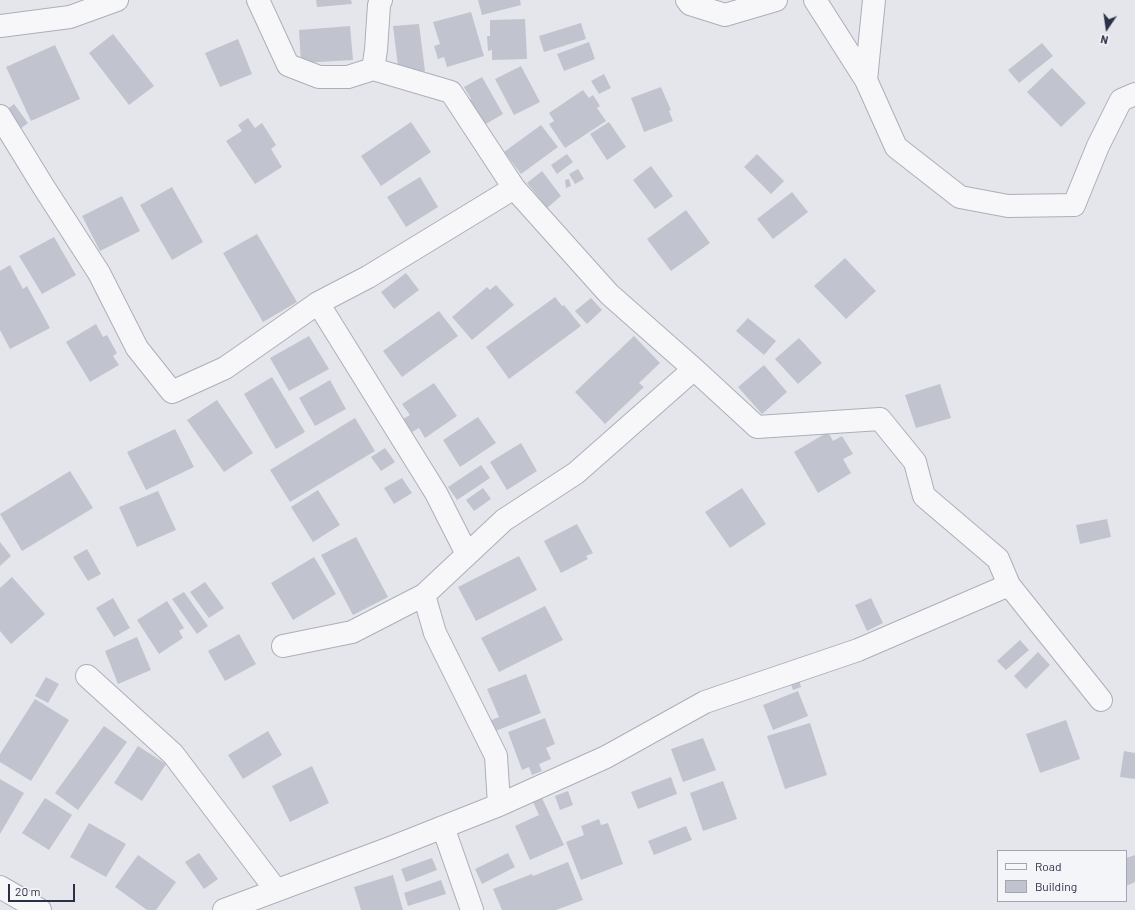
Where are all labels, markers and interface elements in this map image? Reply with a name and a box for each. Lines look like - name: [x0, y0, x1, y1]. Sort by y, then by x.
- north arrow: [1087, 8, 1127, 48]
- text: N: [1099, 33, 1109, 47]
- legend: [997, 850, 1127, 902]
- text: Road: [1035, 859, 1062, 873]
- scale bar: [10, 876, 77, 902]
- text: Building: [1035, 879, 1077, 893]
- text: 20 m: [15, 884, 41, 898]

